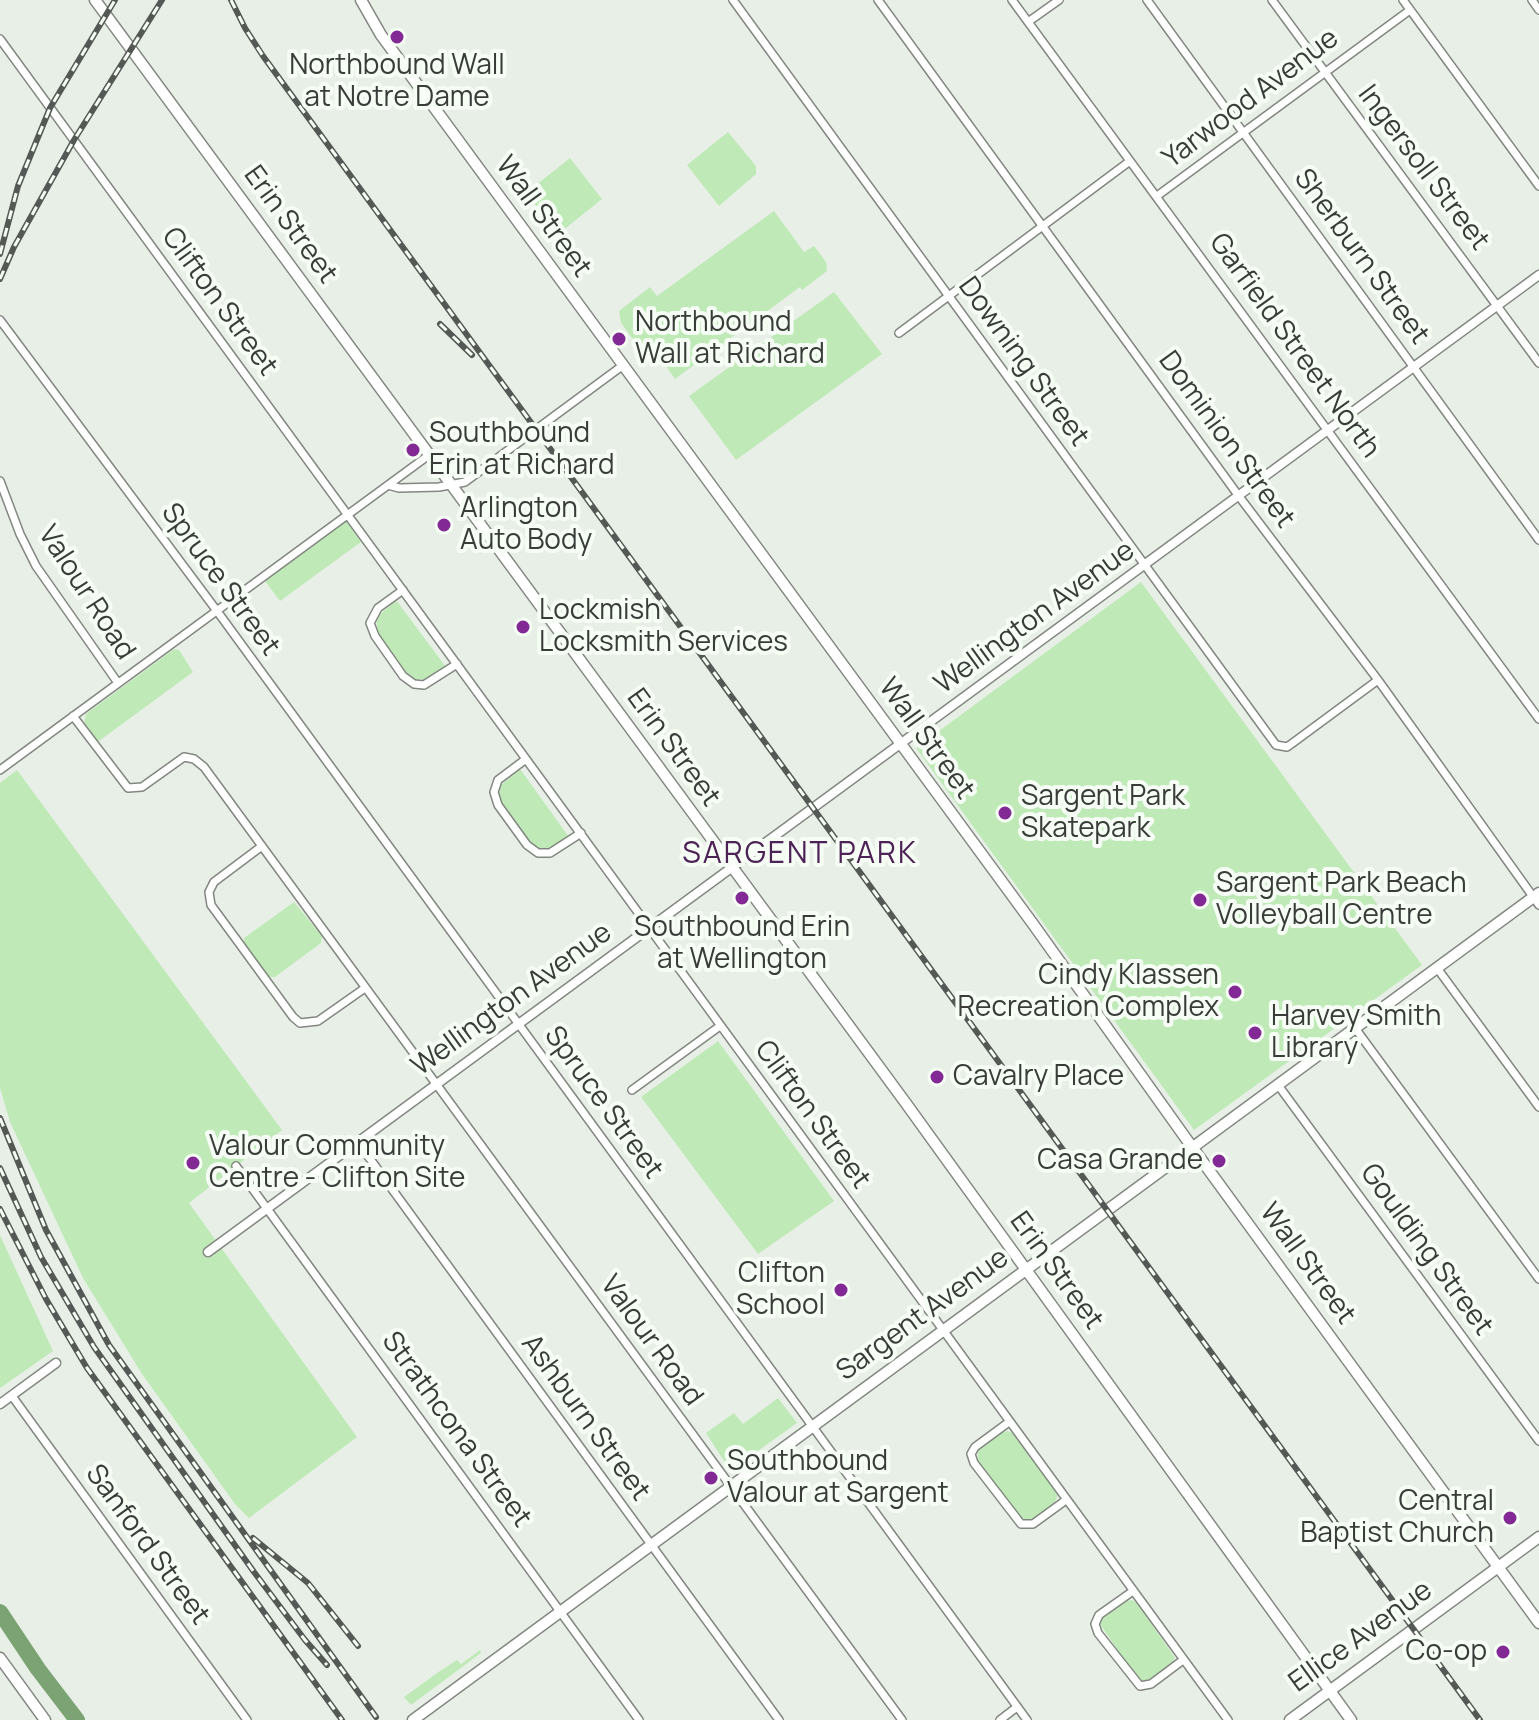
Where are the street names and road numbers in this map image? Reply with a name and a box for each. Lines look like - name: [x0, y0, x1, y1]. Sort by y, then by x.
- street label: Yarwood Avenue: [1157, 22, 1345, 176]
- street label: Ingersoll Street: [1350, 79, 1496, 257]
- street label: Wall Street: [488, 150, 598, 284]
- street label: Erin Street: [236, 160, 344, 290]
- street label: Sherburn Street: [1286, 163, 1436, 351]
- street label: Clifton Street: [154, 221, 284, 383]
- street label: Garfield Street North: [1201, 227, 1387, 465]
- street label: Downing Street: [950, 271, 1096, 453]
- street label: Dominion Street: [1151, 345, 1301, 535]
- street label: Spruce Street: [154, 497, 286, 663]
- street label: Valour Road: [30, 520, 142, 666]
- street label: Wellington Avenue: [928, 534, 1142, 702]
- street label: Wall Street: [871, 672, 981, 806]
- street label: Erin Street: [619, 683, 727, 813]
- street label: Wellington Avenue: [405, 916, 619, 1084]
- street label: Spruce Street: [537, 1020, 669, 1186]
- street label: Clifton Street: [747, 1034, 877, 1196]
- street label: Goulding Street: [1353, 1158, 1499, 1342]
- street label: Wall Street: [1252, 1197, 1362, 1331]
- street label: Erin Street: [1002, 1206, 1110, 1336]
- street label: Sargent Avenue: [831, 1241, 1015, 1389]
- street label: Valour Road: [592, 1269, 710, 1413]
- street label: Strathcona Street: [374, 1326, 538, 1534]
- street label: Ashburn Street: [514, 1329, 656, 1507]
- street label: Sanford Street: [78, 1458, 216, 1632]
- street label: Ellice Avenue: [1283, 1574, 1439, 1700]

